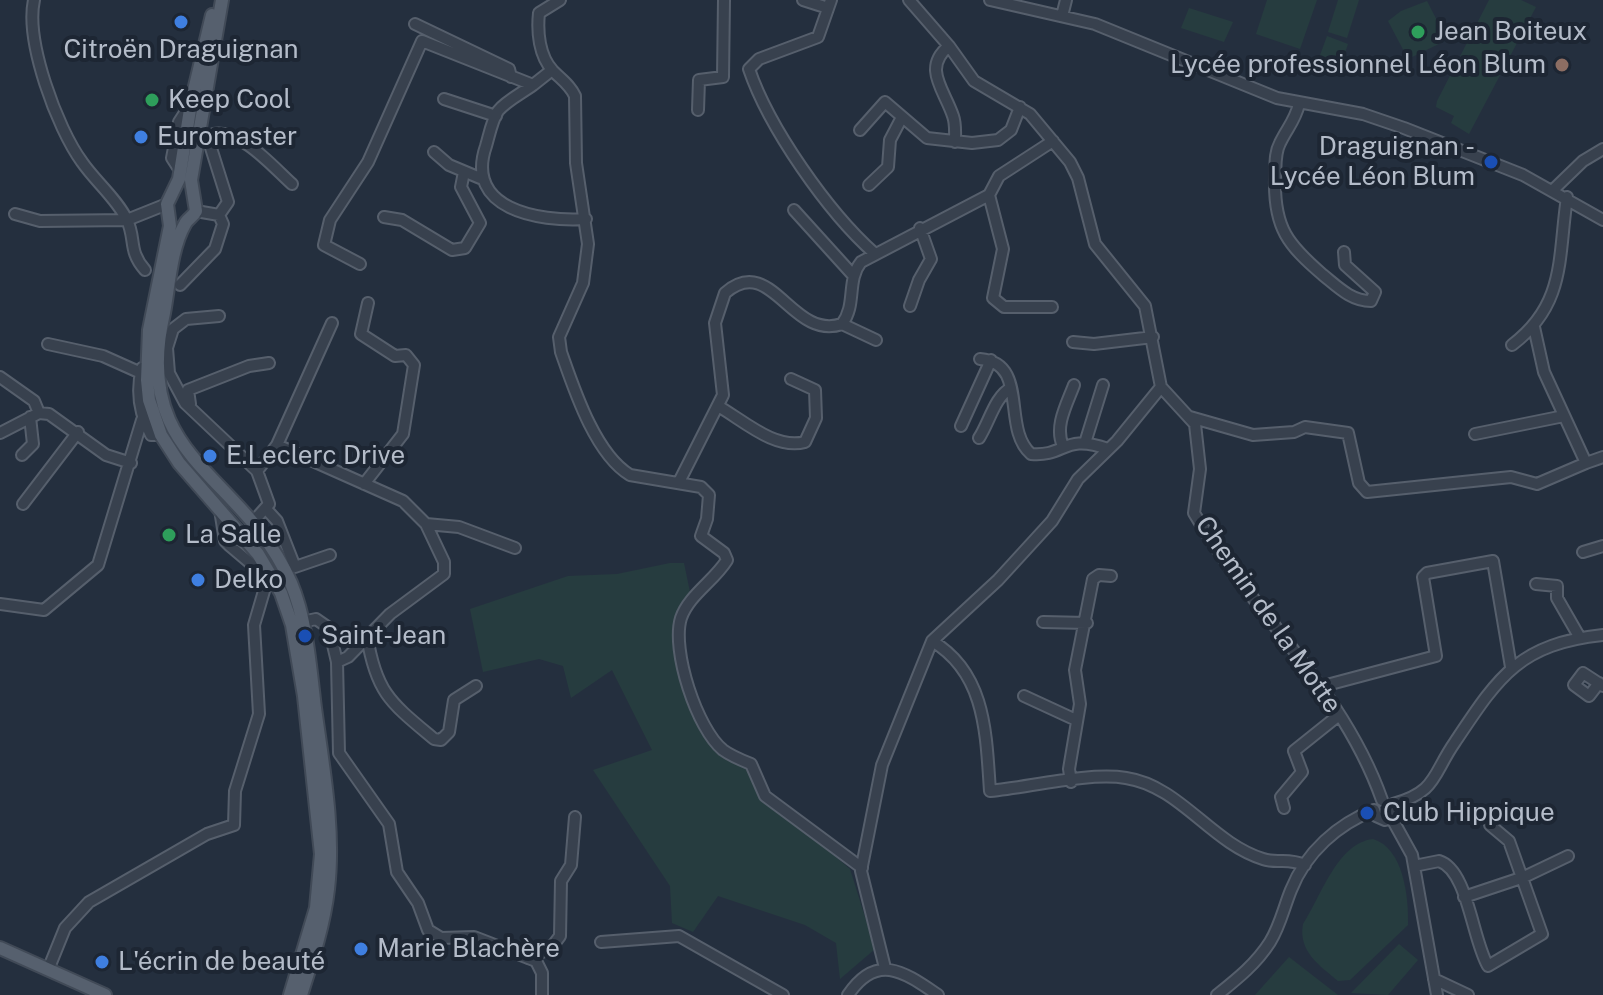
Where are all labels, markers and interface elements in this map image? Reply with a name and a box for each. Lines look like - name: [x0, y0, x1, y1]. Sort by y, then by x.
- marker: Citroën Draguignan: [172, 13, 190, 31]
- place label: Jean Boiteux: [1434, 16, 1587, 48]
- marker: Jean Boiteux: [1409, 23, 1427, 41]
- place label: Citroën Draguignan: [63, 34, 299, 66]
- place label: Lycée professionnel Léon Blum: [1170, 49, 1546, 81]
- marker: Lycée professionnel Léon Blum: [1553, 56, 1571, 74]
- place label: Keep Cool: [168, 84, 291, 116]
- marker: Keep Cool: [143, 91, 161, 109]
- place label: Euromaster: [157, 121, 297, 153]
- marker: Euromaster: [132, 128, 150, 146]
- place label: Draguignan - Lycée Léon Blum: [1270, 131, 1475, 192]
- marker: Draguignan - Lycée Léon Blum: [1482, 153, 1500, 171]
- place label: E.Leclerc Drive: [226, 440, 405, 472]
- marker: E.Leclerc Drive: [201, 447, 219, 465]
- street label: Chemin de la Motte: [1188, 510, 1348, 720]
- place label: La Salle: [185, 519, 281, 551]
- marker: La Salle: [160, 526, 178, 544]
- place label: Delko: [214, 564, 283, 596]
- marker: Delko: [189, 571, 207, 589]
- place label: Saint-Jean: [321, 620, 446, 652]
- marker: Saint-Jean: [296, 627, 314, 645]
- place label: Club Hippique: [1383, 797, 1555, 829]
- marker: Club Hippique: [1358, 804, 1376, 822]
- place label: Marie Blachère: [377, 933, 560, 965]
- marker: Marie Blachère: [352, 940, 370, 958]
- place label: L'écrin de beauté: [118, 946, 325, 978]
- marker: L'écrin de beauté: [93, 953, 111, 971]

